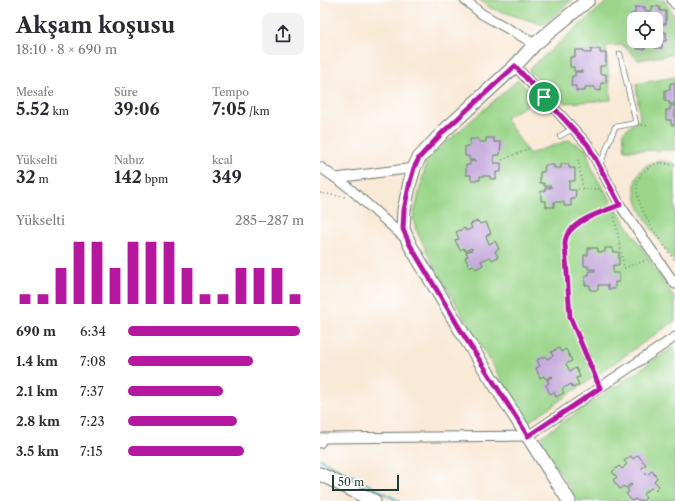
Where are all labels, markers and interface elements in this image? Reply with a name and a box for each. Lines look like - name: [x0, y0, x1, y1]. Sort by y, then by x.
- text: Akşam koşusu: [16, 12, 175, 39]
- map controls: [627, 12, 663, 48]
- button: locate: [627, 12, 663, 48]
- button: share: [262, 13, 304, 55]
- text: 18:10 · 8 × 690 m: [16, 41, 117, 57]
- pin: [527, 80, 561, 114]
- text: Mesafe: [16, 85, 54, 99]
- text: Süre: [114, 85, 138, 99]
- text: Tempo: [212, 85, 249, 99]
- icon: arrive: [533, 86, 555, 108]
- text: 5.52: [16, 99, 50, 119]
- text: 39:06: [114, 99, 160, 119]
- text: 7:05: [212, 99, 246, 119]
- text: km: [50, 104, 69, 118]
- text: /km: [246, 104, 270, 118]
- text: Yükselti: [16, 153, 57, 167]
- text: Nabız: [114, 153, 144, 167]
- text: kcal: [212, 153, 233, 167]
- text: 32: [16, 167, 36, 187]
- text: 142: [114, 167, 142, 187]
- text: 349: [212, 167, 242, 187]
- text: m: [36, 172, 49, 186]
- text: bpm: [142, 172, 168, 186]
- text: Yükselti: [16, 212, 65, 228]
- text: 285–287 m: [235, 212, 304, 228]
- text: 690 m: [16, 323, 56, 339]
- text: 6:34: [80, 323, 106, 339]
- text: 1.4 km: [16, 353, 58, 369]
- text: 7:08: [80, 353, 106, 369]
- text: 2.1 km: [16, 383, 58, 399]
- text: 7:37: [80, 383, 104, 399]
- text: 2.8 km: [16, 413, 60, 429]
- text: 7:23: [80, 413, 105, 429]
- text: 3.5 km: [16, 443, 59, 459]
- text: 7:15: [80, 443, 103, 459]
- scale bar: [332, 473, 399, 492]
- text: 50 m: [338, 475, 364, 489]

